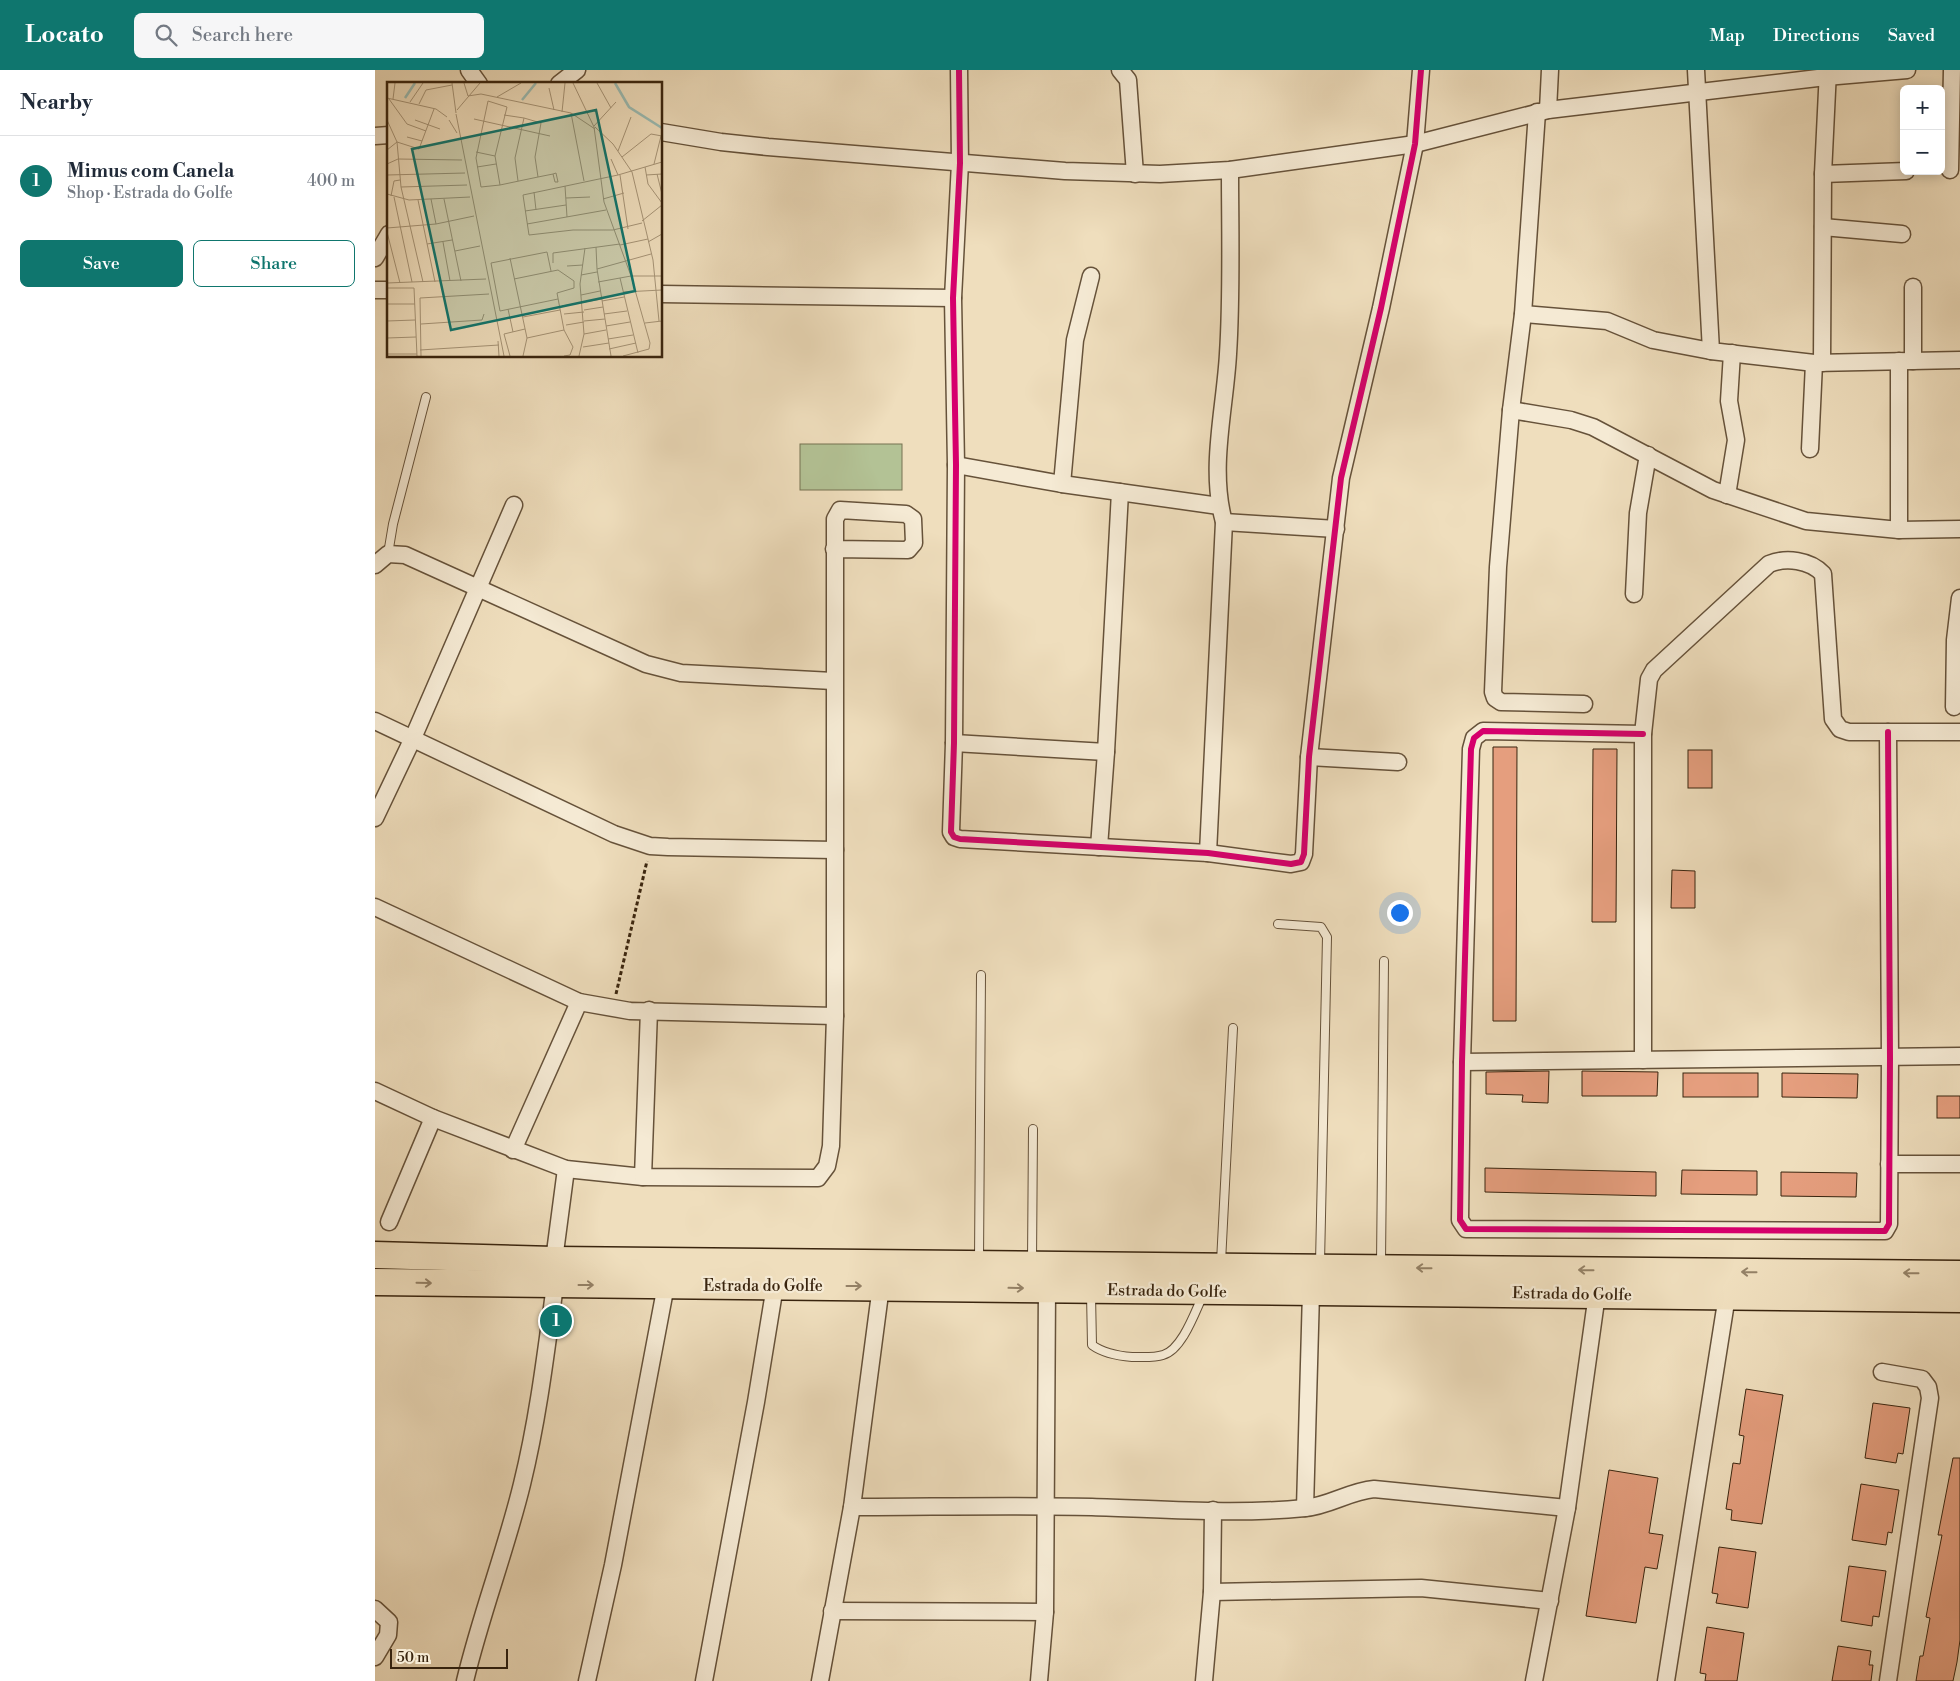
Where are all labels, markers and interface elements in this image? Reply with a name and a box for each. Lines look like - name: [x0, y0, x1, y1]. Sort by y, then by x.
- search box: [134, 13, 484, 58]
- text: Locato: [25, 20, 104, 50]
- icon: search: [152, 21, 180, 49]
- text: Search here: [192, 23, 293, 47]
- text: Map: [1709, 24, 1745, 47]
- text: Directions: [1773, 24, 1860, 47]
- text: Saved: [1888, 24, 1935, 47]
- inset map: [387, 82, 663, 358]
- map controls: [1900, 85, 1945, 175]
- button: +: [1900, 85, 1945, 130]
- text: Nearby: [20, 90, 93, 116]
- button: −: [1900, 130, 1945, 175]
- text: Mimus com Canela: [67, 159, 234, 183]
- text: 1: [32, 171, 40, 191]
- text: 400 m: [307, 171, 355, 191]
- text: Shop · Estrada do Golfe: [67, 183, 233, 203]
- button: Save: [20, 240, 183, 287]
- button: Share: [193, 240, 355, 287]
- your location: [1387, 900, 1413, 926]
- one-way arrow: [1416, 1263, 1432, 1273]
- one-way arrow: [1579, 1265, 1595, 1275]
- one-way arrow: [1741, 1267, 1757, 1276]
- one-way arrow: [1904, 1268, 1920, 1278]
- street label: Estrada do Golfe: [703, 1276, 823, 1296]
- one-way arrow: [415, 1278, 431, 1288]
- one-way arrow: [578, 1280, 594, 1290]
- street label: Estrada do Golfe: [1107, 1280, 1227, 1302]
- one-way arrow: [845, 1281, 861, 1291]
- one-way arrow: [1008, 1283, 1024, 1293]
- street label: Estrada do Golfe: [1512, 1283, 1632, 1305]
- pin: 1: [540, 1302, 572, 1340]
- scale bar: [390, 1646, 507, 1669]
- text: 50 m: [397, 1649, 429, 1667]

